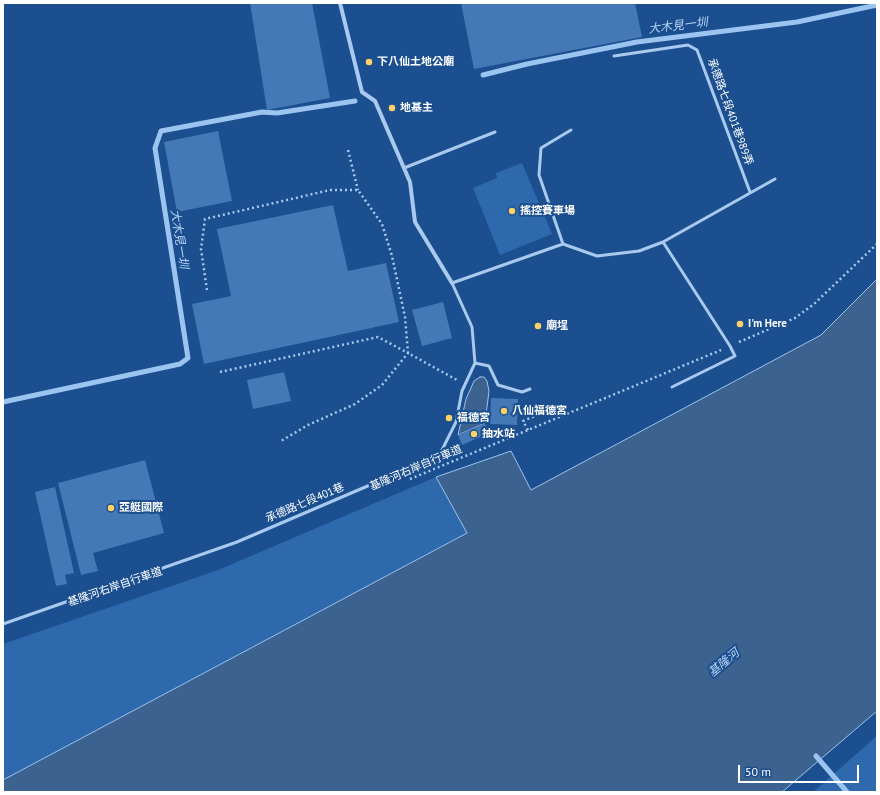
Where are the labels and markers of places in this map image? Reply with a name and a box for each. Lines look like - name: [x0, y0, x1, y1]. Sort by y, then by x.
- place label: 下八仙土地公廟: [377, 55, 454, 69]
- marker: 下八仙土地公廟: [364, 57, 374, 67]
- place label: 地基主: [400, 101, 433, 115]
- marker: 地基主: [387, 103, 397, 113]
- place label: 搖控賽車場: [520, 204, 575, 218]
- marker: 搖控賽車場: [507, 206, 517, 216]
- place label: I'm Here: [748, 317, 787, 331]
- place label: 廟埕: [546, 319, 568, 333]
- marker: I'm Here: [735, 319, 745, 329]
- marker: 廟埕: [533, 321, 543, 331]
- place label: 八仙福德宮: [512, 404, 567, 418]
- marker: 八仙福德宮: [499, 406, 509, 416]
- place label: 福德宮: [457, 411, 490, 425]
- marker: 福德宮: [444, 413, 454, 423]
- place label: 抽水站: [482, 427, 515, 441]
- marker: 抽水站: [469, 429, 479, 439]
- place label: 亞艇國際: [119, 501, 163, 515]
- marker: 亞艇國際: [106, 503, 116, 513]

